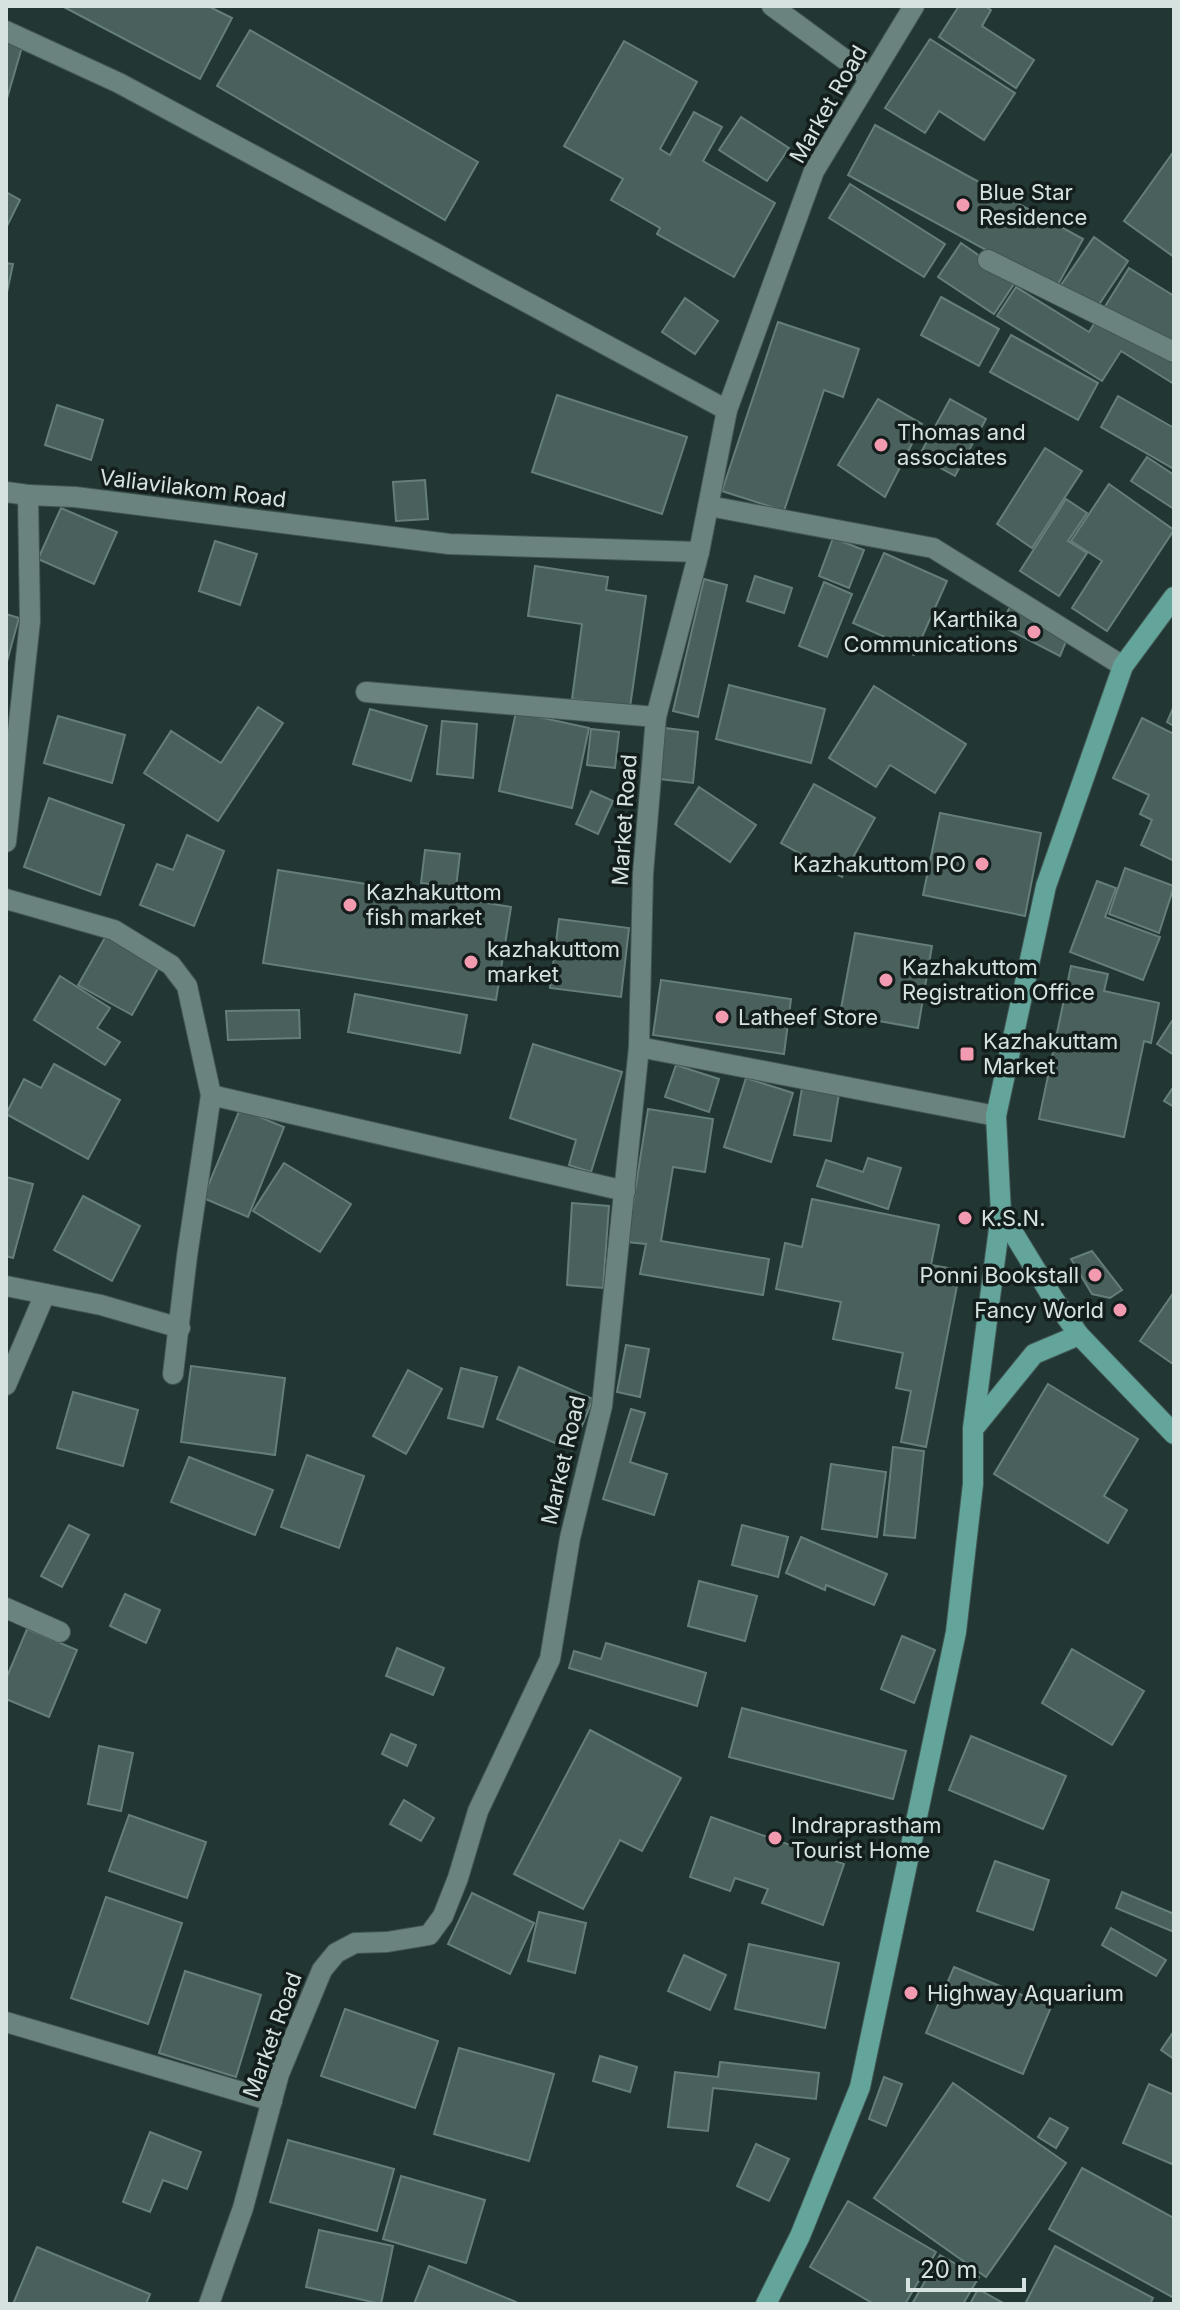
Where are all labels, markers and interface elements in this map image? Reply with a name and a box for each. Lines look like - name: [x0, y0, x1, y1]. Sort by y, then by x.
- street label: Market Road: [784, 40, 872, 168]
- place label: Blue Star Residence: [979, 179, 1087, 230]
- marker: Blue Star Residence: [954, 196, 972, 214]
- place label: Thomas and associates: [897, 419, 1026, 470]
- marker: Thomas and associates: [872, 436, 890, 454]
- street label: Valiavilakom Road: [98, 464, 288, 512]
- place label: Karthika Communications: [843, 606, 1018, 657]
- marker: Karthika Communications: [1025, 623, 1043, 641]
- street label: Market Road: [606, 753, 642, 887]
- place label: Kazhakuttom PO: [793, 851, 966, 877]
- marker: Kazhakuttom PO: [973, 855, 991, 873]
- place label: Kazhakuttom fish market: [366, 879, 502, 930]
- marker: Kazhakuttom fish market: [341, 896, 359, 914]
- place label: kazhakuttom market: [487, 936, 620, 987]
- marker: kazhakuttom market: [462, 953, 480, 971]
- place label: Kazhakuttom Registration Office: [902, 954, 1095, 1005]
- marker: Kazhakuttom Registration Office: [877, 971, 895, 989]
- place label: Latheef Store: [738, 1004, 878, 1030]
- marker: Latheef Store: [713, 1008, 731, 1026]
- place label: Kazhakuttam Market: [983, 1028, 1118, 1079]
- marker: Kazhakuttam Market: [958, 1045, 976, 1063]
- place label: K.S.N.: [981, 1205, 1046, 1231]
- marker: K.S.N.: [956, 1209, 974, 1227]
- place label: Ponni Bookstall: [920, 1262, 1079, 1288]
- marker: Ponni Bookstall: [1086, 1266, 1104, 1284]
- place label: Fancy World: [974, 1297, 1104, 1323]
- marker: Fancy World: [1111, 1301, 1129, 1319]
- street label: Market Road: [536, 1393, 590, 1527]
- place label: Indraprastham Tourist Home: [791, 1812, 942, 1863]
- marker: Indraprastham Tourist Home: [766, 1829, 784, 1847]
- street label: Market Road: [237, 1969, 307, 2101]
- place label: Highway Aquarium: [927, 1980, 1124, 2006]
- marker: Highway Aquarium: [902, 1984, 920, 2002]
- scale bar: [908, 2242, 1024, 2292]
- text: 20 m: [920, 2255, 978, 2284]

